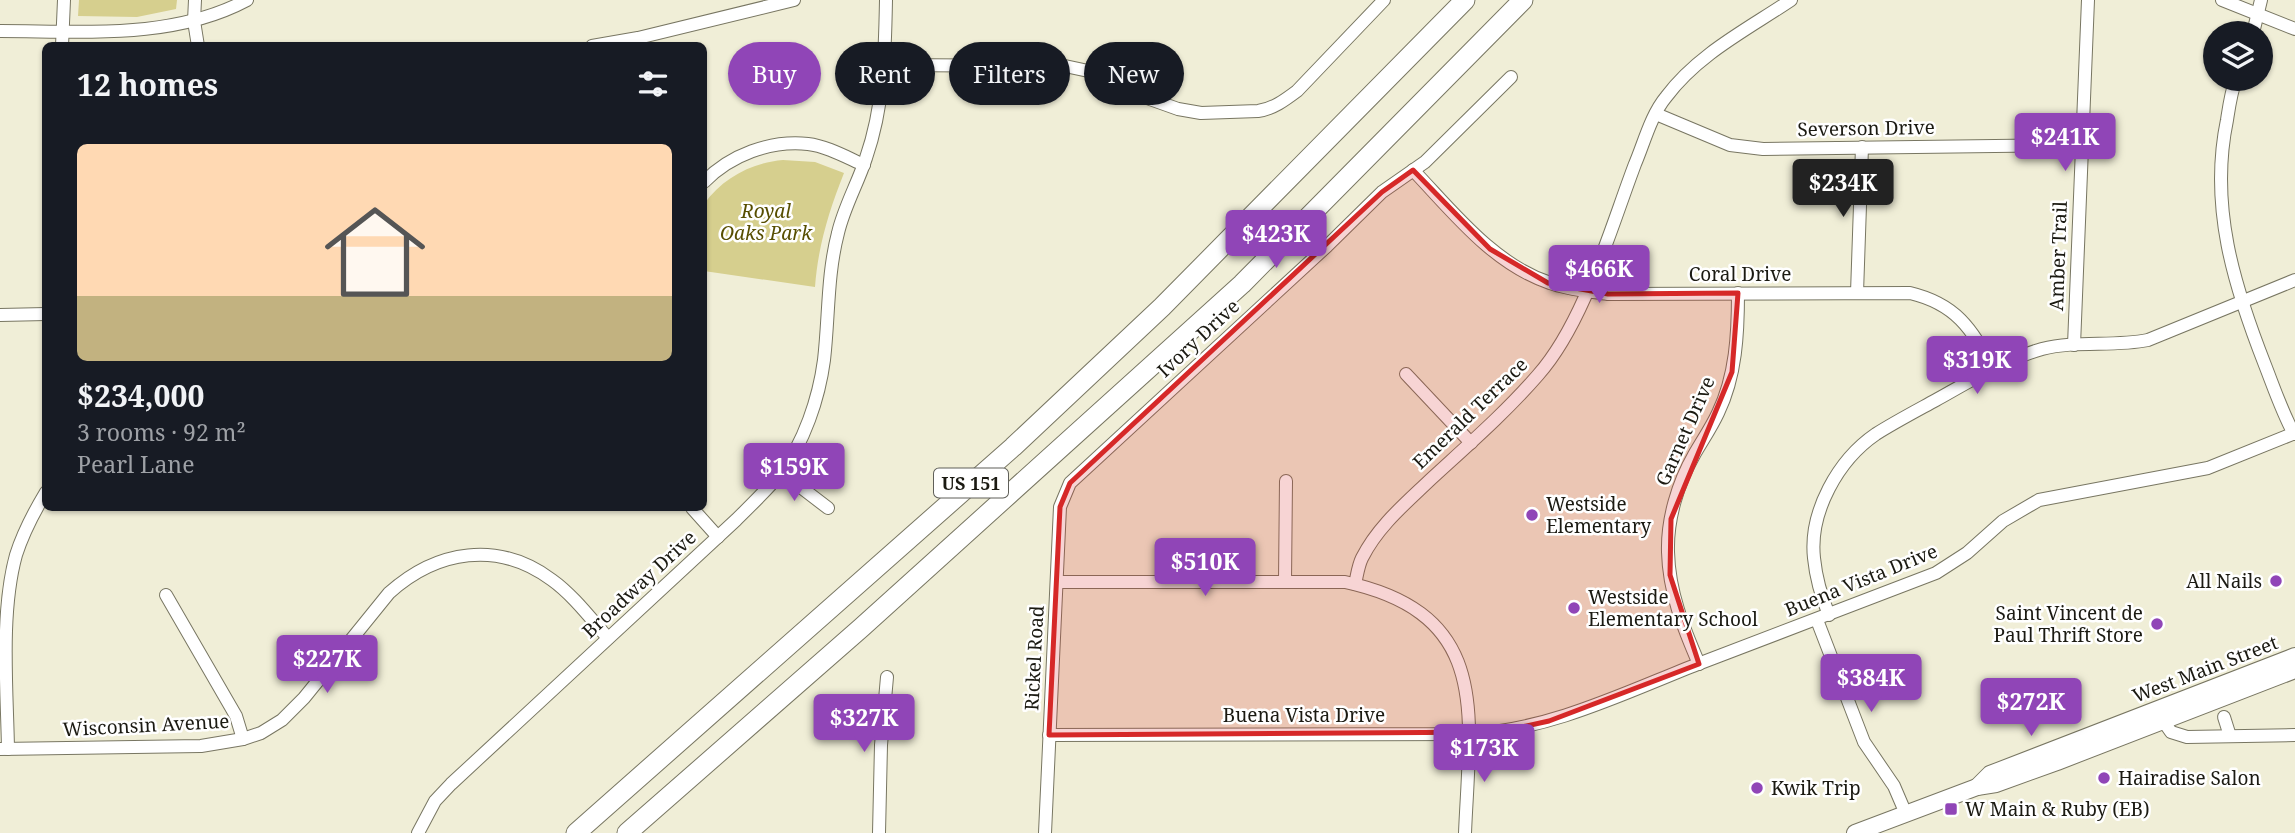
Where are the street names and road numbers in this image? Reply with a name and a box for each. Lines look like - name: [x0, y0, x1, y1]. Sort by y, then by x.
- street label: Severson Drive: [1797, 114, 1935, 142]
- street label: Amber Trail: [2043, 201, 2073, 311]
- street label: Coral Drive: [1689, 261, 1791, 287]
- street label: Ivory Drive: [1151, 293, 1245, 383]
- street label: Emerald Terrace: [1407, 351, 1533, 475]
- street label: Garnet Drive: [1649, 372, 1721, 490]
- road number: US 151: [934, 468, 1008, 498]
- street label: Broadway Drive: [576, 524, 702, 644]
- street label: Buena Vista Drive: [1781, 538, 1941, 622]
- street label: Rickel Road: [1018, 604, 1050, 711]
- street label: West Main Street: [2128, 629, 2282, 709]
- street label: Buena Vista Drive: [1223, 702, 1385, 728]
- street label: Wisconsin Avenue: [62, 708, 230, 742]

